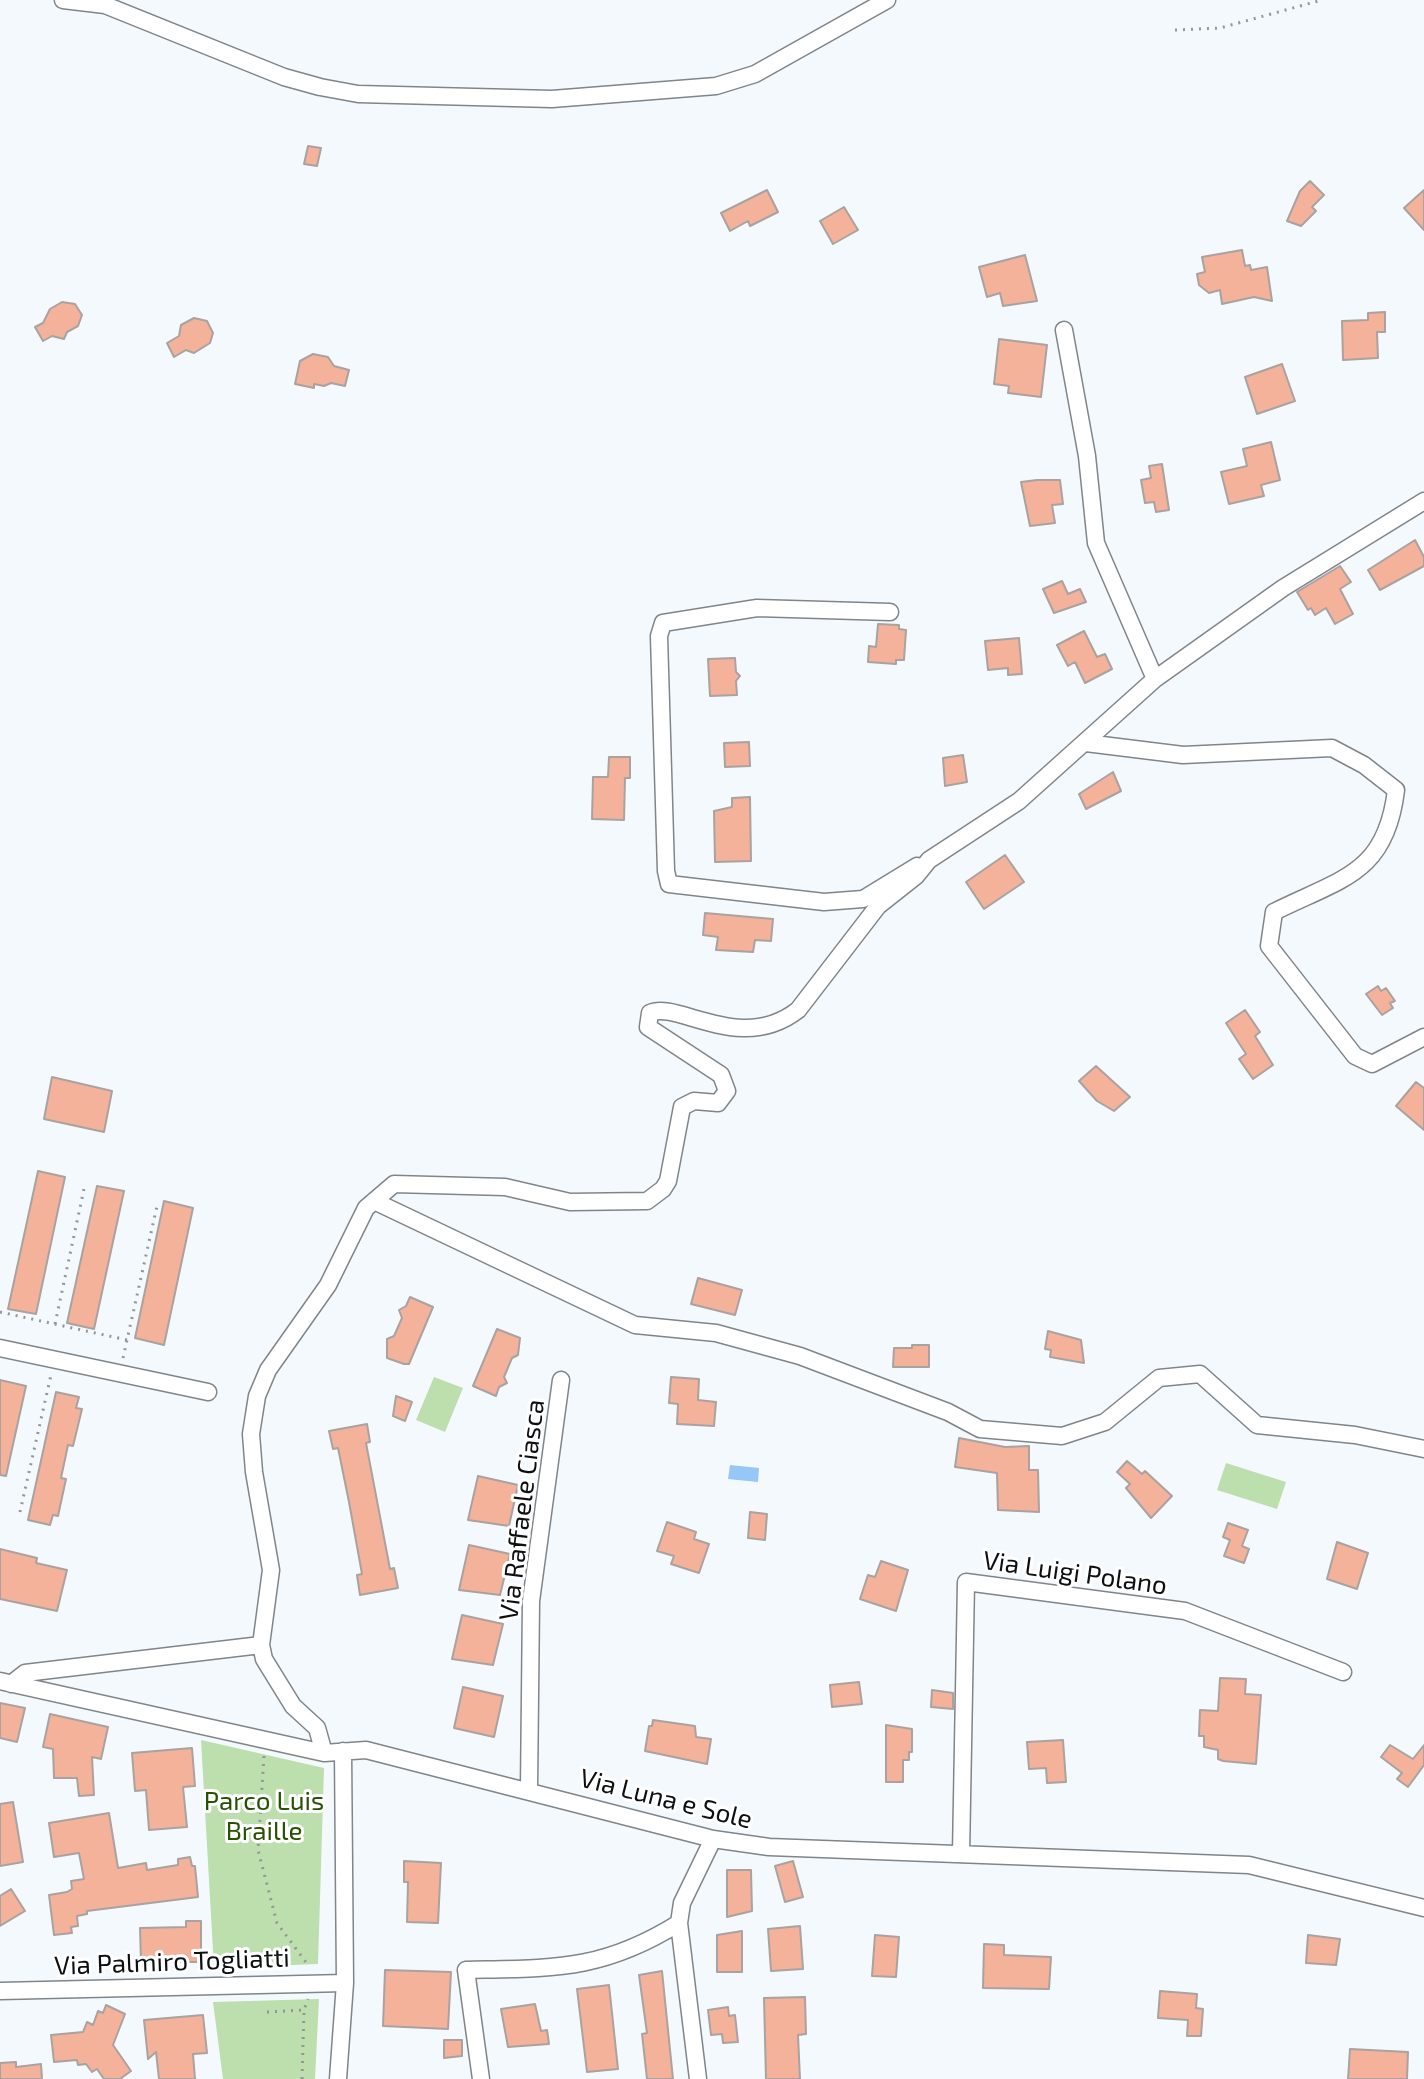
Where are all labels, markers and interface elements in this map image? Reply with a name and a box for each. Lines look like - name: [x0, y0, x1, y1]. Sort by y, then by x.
- street label: Via Raffaele Ciasca: [493, 1398, 551, 1622]
- street label: Via Luigi Polano: [981, 1545, 1169, 1601]
- street label: Via Luna e Sole: [577, 1763, 755, 1835]
- park label: Parco Luis Braille: [204, 1785, 324, 1846]
- street label: Via Palmiro Togliatti: [54, 1942, 290, 1982]

